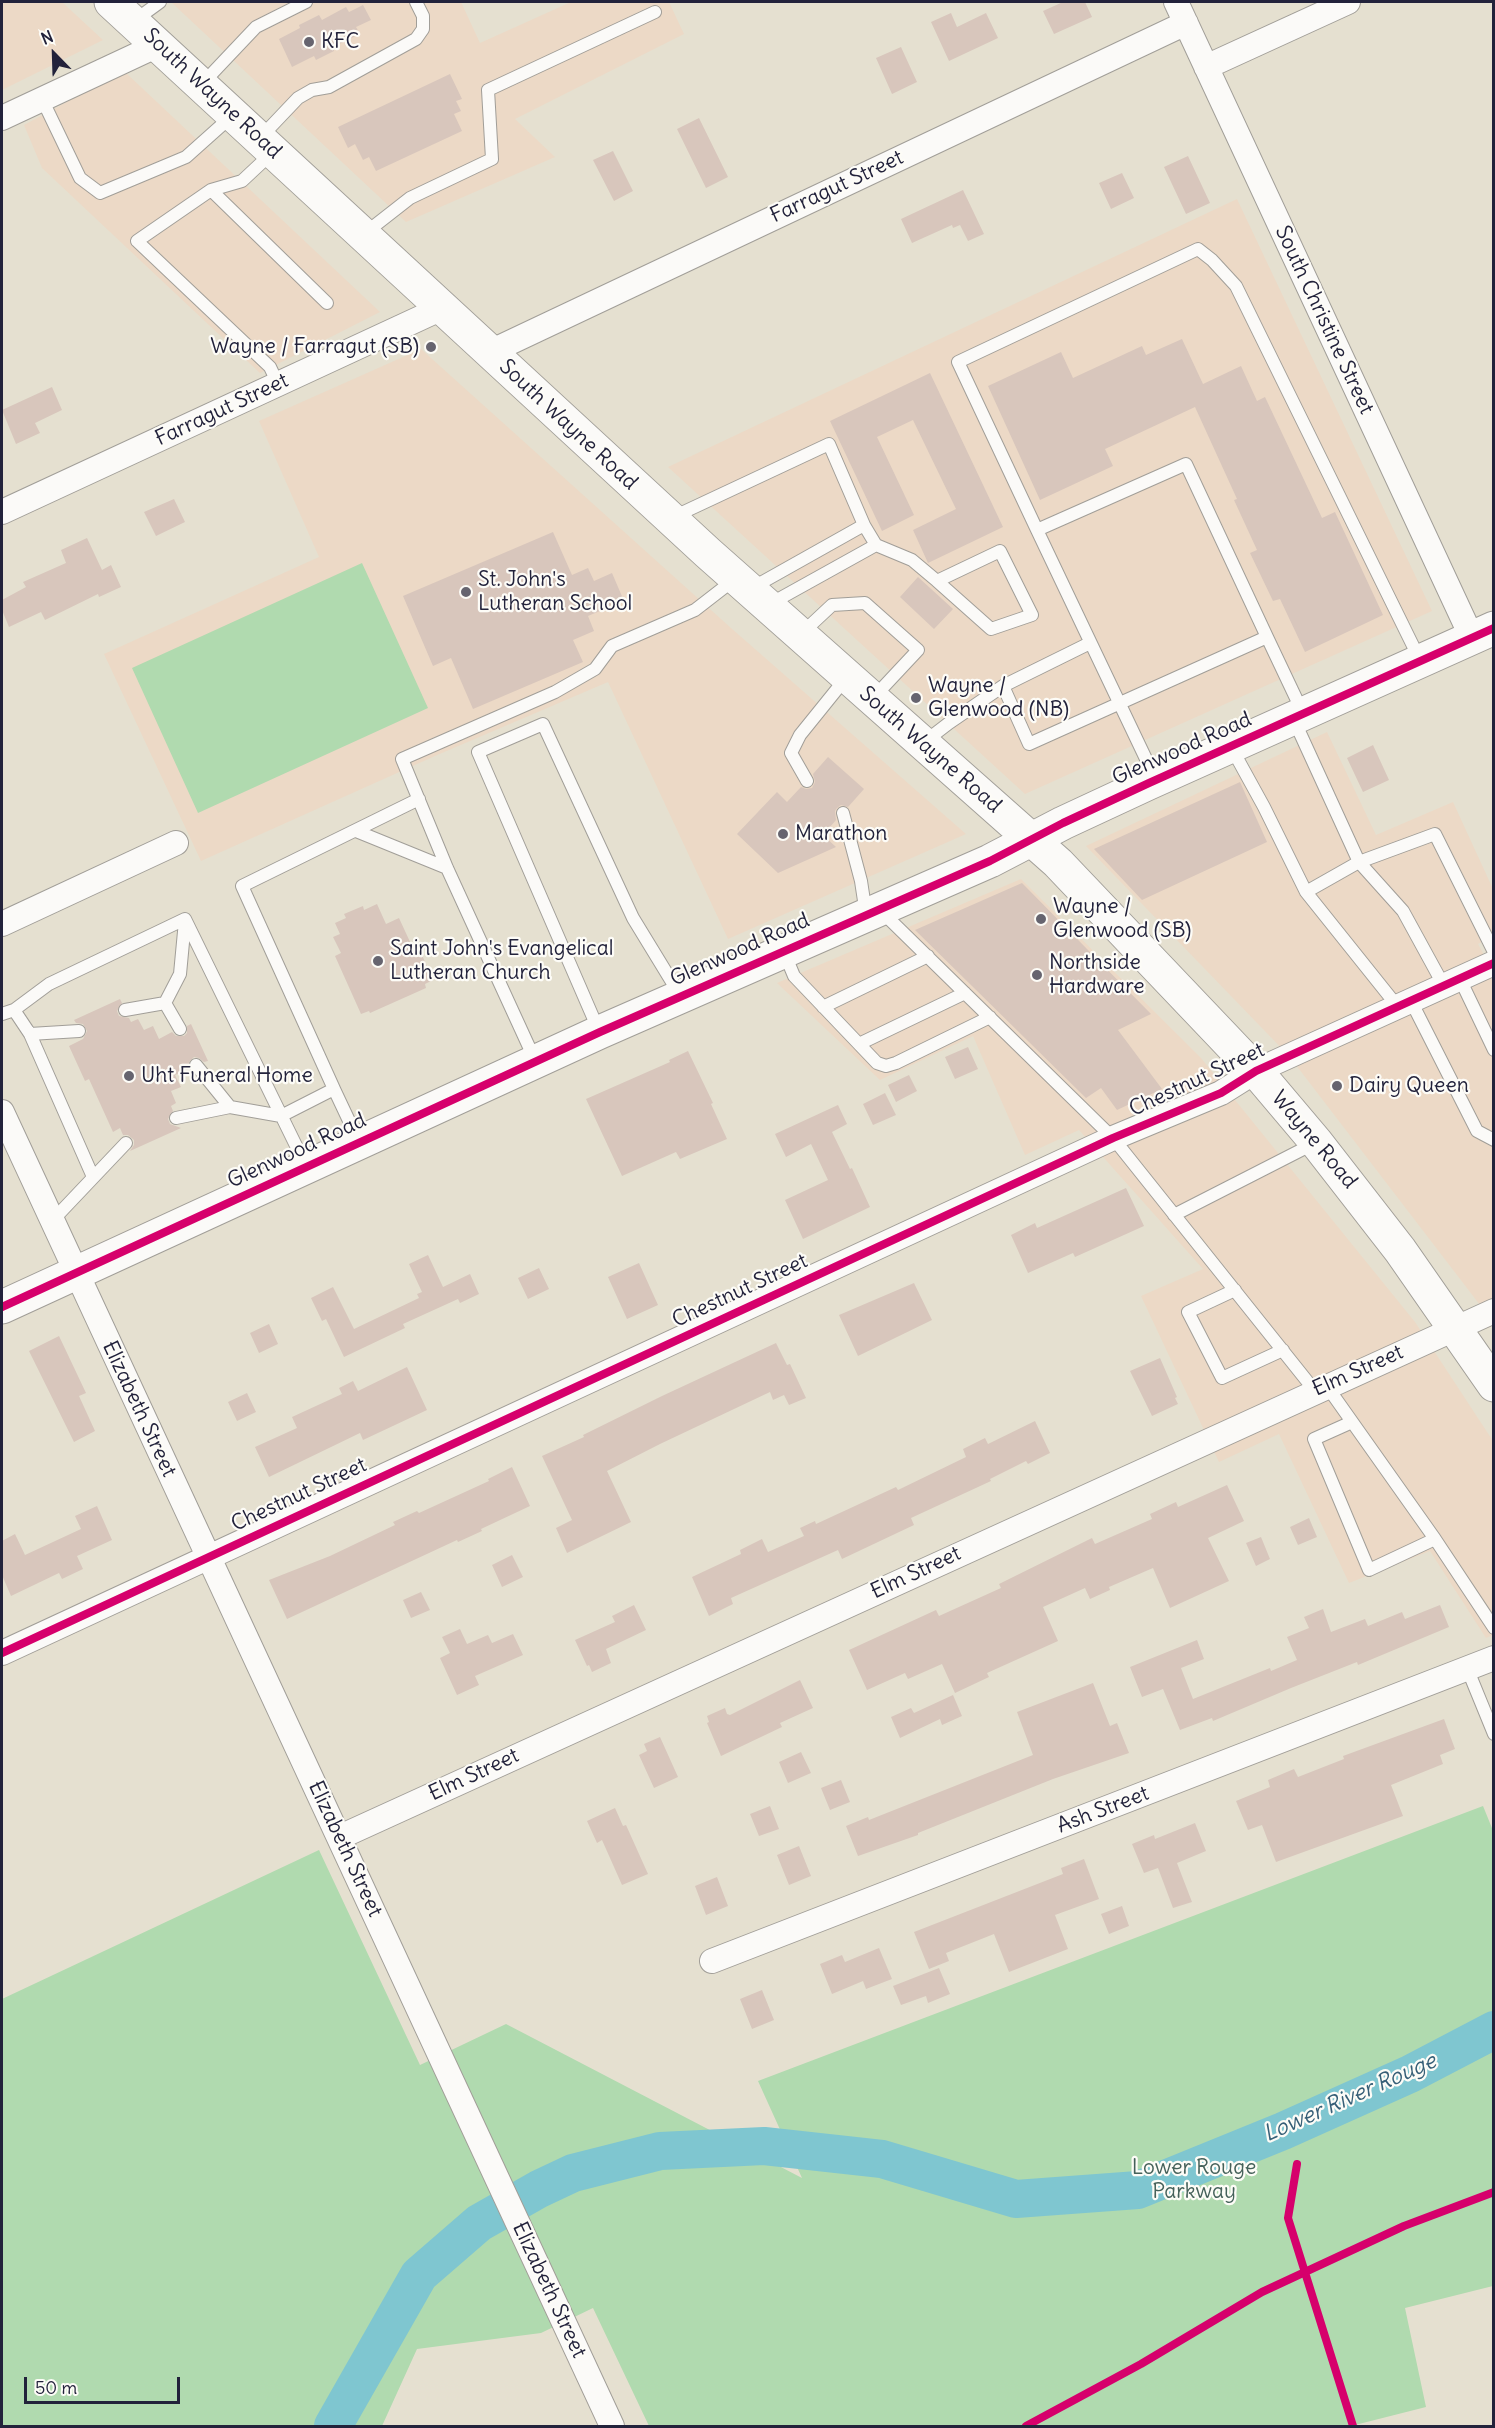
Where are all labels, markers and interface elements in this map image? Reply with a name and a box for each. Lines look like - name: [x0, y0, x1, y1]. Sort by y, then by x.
- street label: South Wayne Road: [138, 23, 286, 165]
- north arrow: [24, 24, 84, 84]
- text: N: [38, 26, 56, 49]
- place label: KFC: [321, 29, 359, 55]
- marker: KFC: [302, 35, 316, 49]
- street label: Farragut Street: [767, 145, 907, 229]
- street label: South Christine Street: [1269, 222, 1379, 418]
- place label: Wayne / Farragut (SB): [210, 334, 419, 360]
- marker: Wayne / Farragut (SB): [424, 340, 438, 354]
- street label: South Wayne Road: [494, 354, 642, 496]
- street label: Farragut Street: [152, 368, 292, 452]
- place label: St. John's Lutheran School: [478, 567, 632, 617]
- marker: St. John's Lutheran School: [459, 585, 473, 599]
- place label: Wayne / Glenwood (NB): [928, 673, 1069, 723]
- street label: South Wayne Road: [854, 681, 1006, 819]
- marker: Wayne / Glenwood (NB): [909, 691, 923, 705]
- street label: Glenwood Road: [1108, 707, 1256, 791]
- place label: Marathon: [795, 821, 887, 847]
- marker: Marathon: [776, 827, 790, 841]
- place label: Wayne / Glenwood (SB): [1053, 894, 1191, 944]
- street label: Glenwood Road: [666, 908, 814, 992]
- marker: Wayne / Glenwood (SB): [1034, 912, 1048, 926]
- place label: Saint John's Evangelical Lutheran Church: [390, 936, 613, 986]
- place label: Northside Hardware: [1049, 950, 1145, 1000]
- marker: Saint John's Evangelical Lutheran Church: [371, 954, 385, 968]
- marker: Northside Hardware: [1030, 968, 1044, 982]
- street label: Chestnut Street: [1125, 1038, 1269, 1122]
- place label: Uht Funeral Home: [141, 1063, 313, 1089]
- marker: Uht Funeral Home: [122, 1069, 136, 1083]
- place label: Dairy Queen: [1349, 1073, 1469, 1099]
- marker: Dairy Queen: [1330, 1079, 1344, 1093]
- street label: Wayne Road: [1266, 1086, 1362, 1194]
- street label: Glenwood Road: [224, 1108, 370, 1194]
- street label: Chestnut Street: [668, 1249, 812, 1333]
- street label: Elizabeth Street: [97, 1337, 181, 1481]
- street label: Elm Street: [1309, 1340, 1407, 1402]
- street label: Chestnut Street: [227, 1453, 371, 1537]
- street label: Elm Street: [867, 1541, 965, 1605]
- street label: Elm Street: [425, 1743, 523, 1807]
- street label: Elizabeth Street: [303, 1777, 387, 1921]
- street label: Ash Street: [1054, 1781, 1152, 1839]
- water label: Lower River Rouge: [1260, 2048, 1440, 2148]
- park label: Lower Rouge Parkway: [1132, 2155, 1256, 2205]
- street label: Elizabeth Street: [507, 2218, 591, 2362]
- scale bar: [27, 2365, 183, 2403]
- text: 50 m: [35, 2376, 77, 2399]

